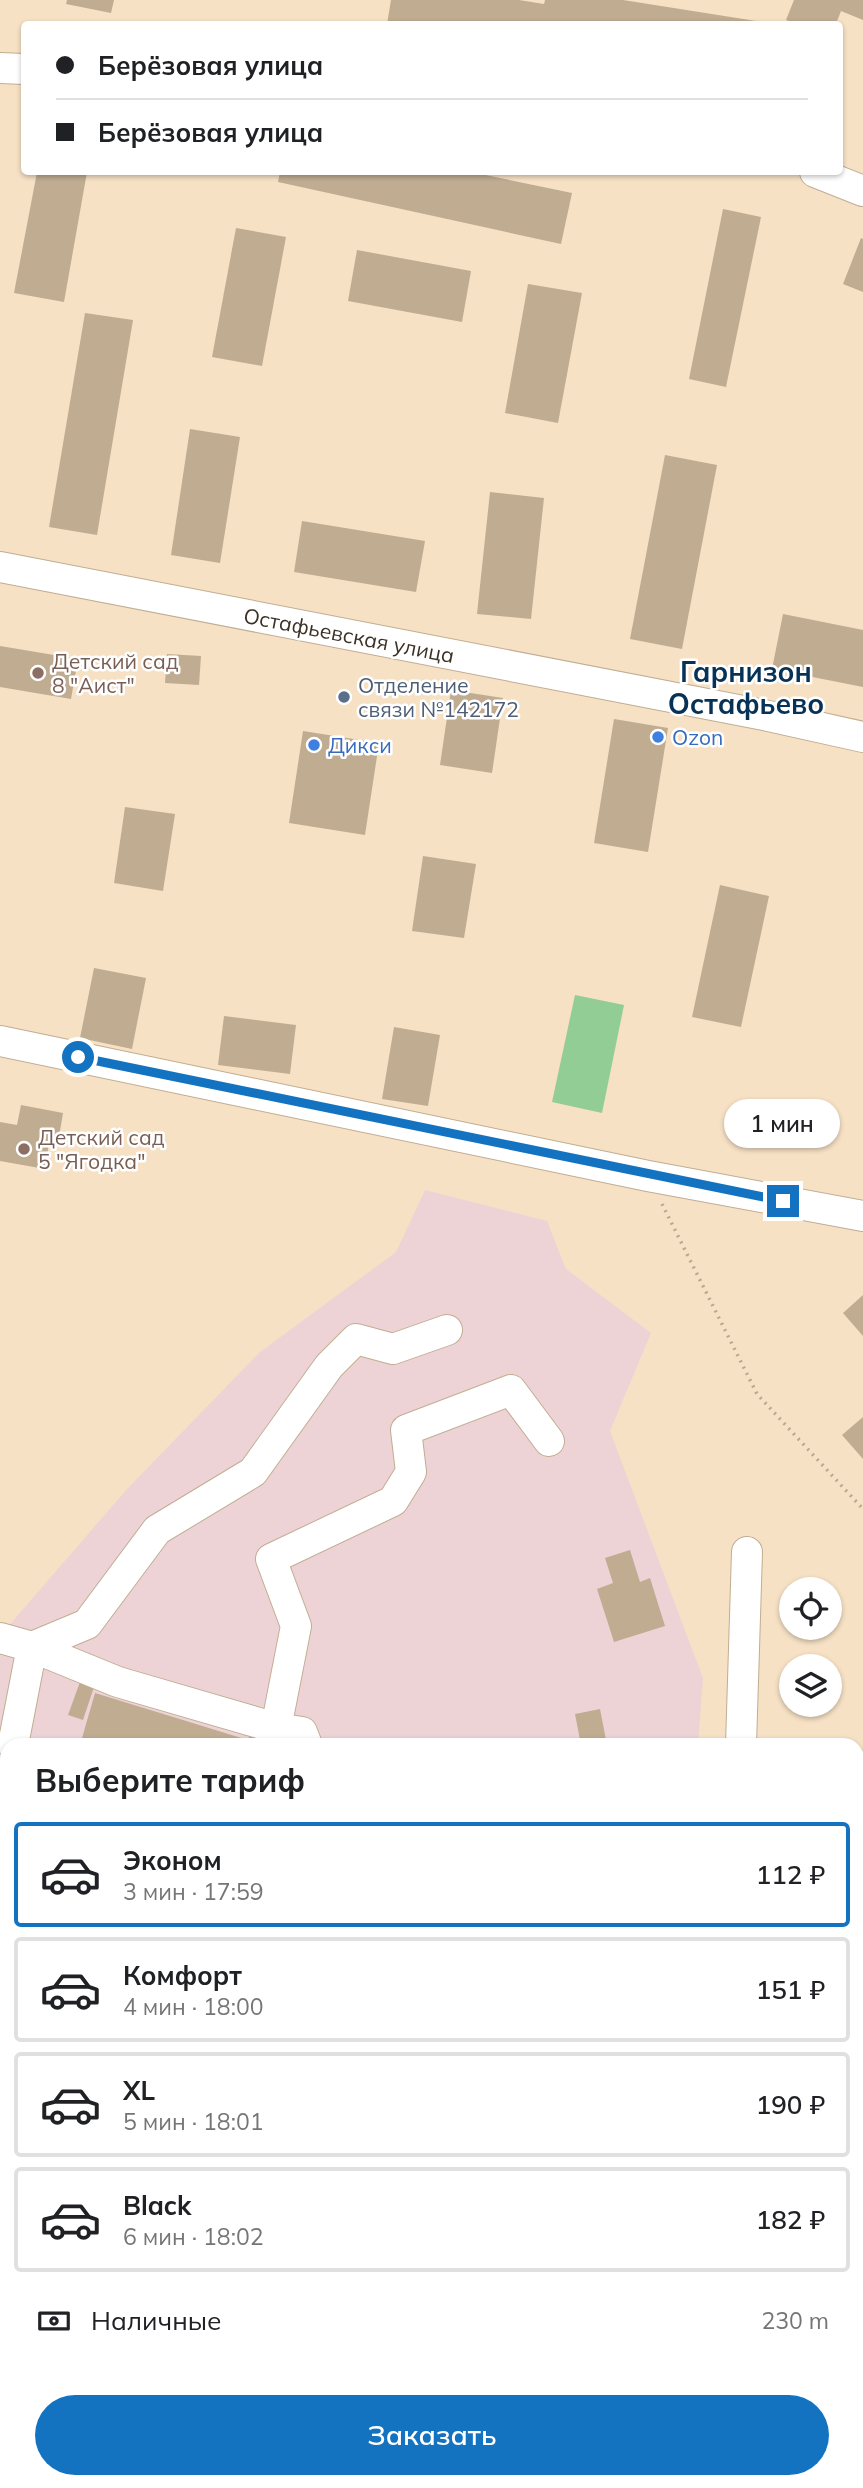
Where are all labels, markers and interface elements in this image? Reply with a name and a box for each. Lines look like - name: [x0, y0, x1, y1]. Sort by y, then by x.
- text: Берёзовая улица: [98, 49, 323, 82]
- text: Берёзовая улица: [98, 116, 323, 149]
- street label: Остафьевская улица: [241, 602, 457, 668]
- place label: Детский сад 8 "Аист": [52, 648, 179, 698]
- district label: Гарнизон Остафьево: [668, 654, 824, 721]
- marker: Детский сад 8 "Аист": [30, 665, 46, 681]
- place label: Отделение связи №142172: [358, 672, 519, 722]
- marker: Отделение связи №142172: [336, 689, 352, 705]
- place label: Ozon: [672, 724, 723, 750]
- marker: Ozon: [650, 729, 666, 745]
- place label: Дикси: [328, 732, 392, 758]
- marker: Дикси: [306, 737, 322, 753]
- route start: [62, 1041, 94, 1073]
- callout: 1 мин: [725, 1100, 841, 1148]
- text: 1 мин: [750, 1109, 814, 1138]
- place label: Детский сад 5 "Ягодка": [38, 1124, 165, 1174]
- marker: Детский сад 5 "Ягодка": [16, 1141, 32, 1157]
- route end: [767, 1185, 799, 1217]
- map controls: [779, 1577, 842, 1717]
- button: locate: [779, 1577, 842, 1640]
- button: layers: [779, 1654, 842, 1717]
- text: Выберите тариф: [35, 1760, 305, 1800]
- icon: car: [39, 1843, 102, 1906]
- text: Эконом: [123, 1844, 222, 1877]
- text: 112 ₽: [756, 1858, 825, 1891]
- text: 3 мин · 17:59: [123, 1877, 263, 1906]
- icon: car: [39, 1958, 102, 2021]
- text: Комфорт: [123, 1959, 242, 1992]
- text: 151 ₽: [756, 1973, 825, 2006]
- text: 4 мин · 18:00: [123, 1992, 263, 2021]
- icon: car: [39, 2073, 102, 2136]
- text: XL: [123, 2074, 155, 2107]
- text: 190 ₽: [756, 2088, 825, 2121]
- text: 5 мин · 18:01: [123, 2107, 263, 2136]
- icon: car: [39, 2188, 102, 2251]
- text: Black: [123, 2189, 191, 2222]
- text: 182 ₽: [756, 2203, 825, 2236]
- text: 6 мин · 18:02: [123, 2222, 263, 2251]
- icon: cash: [35, 2302, 73, 2340]
- text: Наличные: [91, 2304, 221, 2337]
- text: 230 m: [761, 2306, 829, 2335]
- button: Заказать: [35, 2395, 829, 2475]

